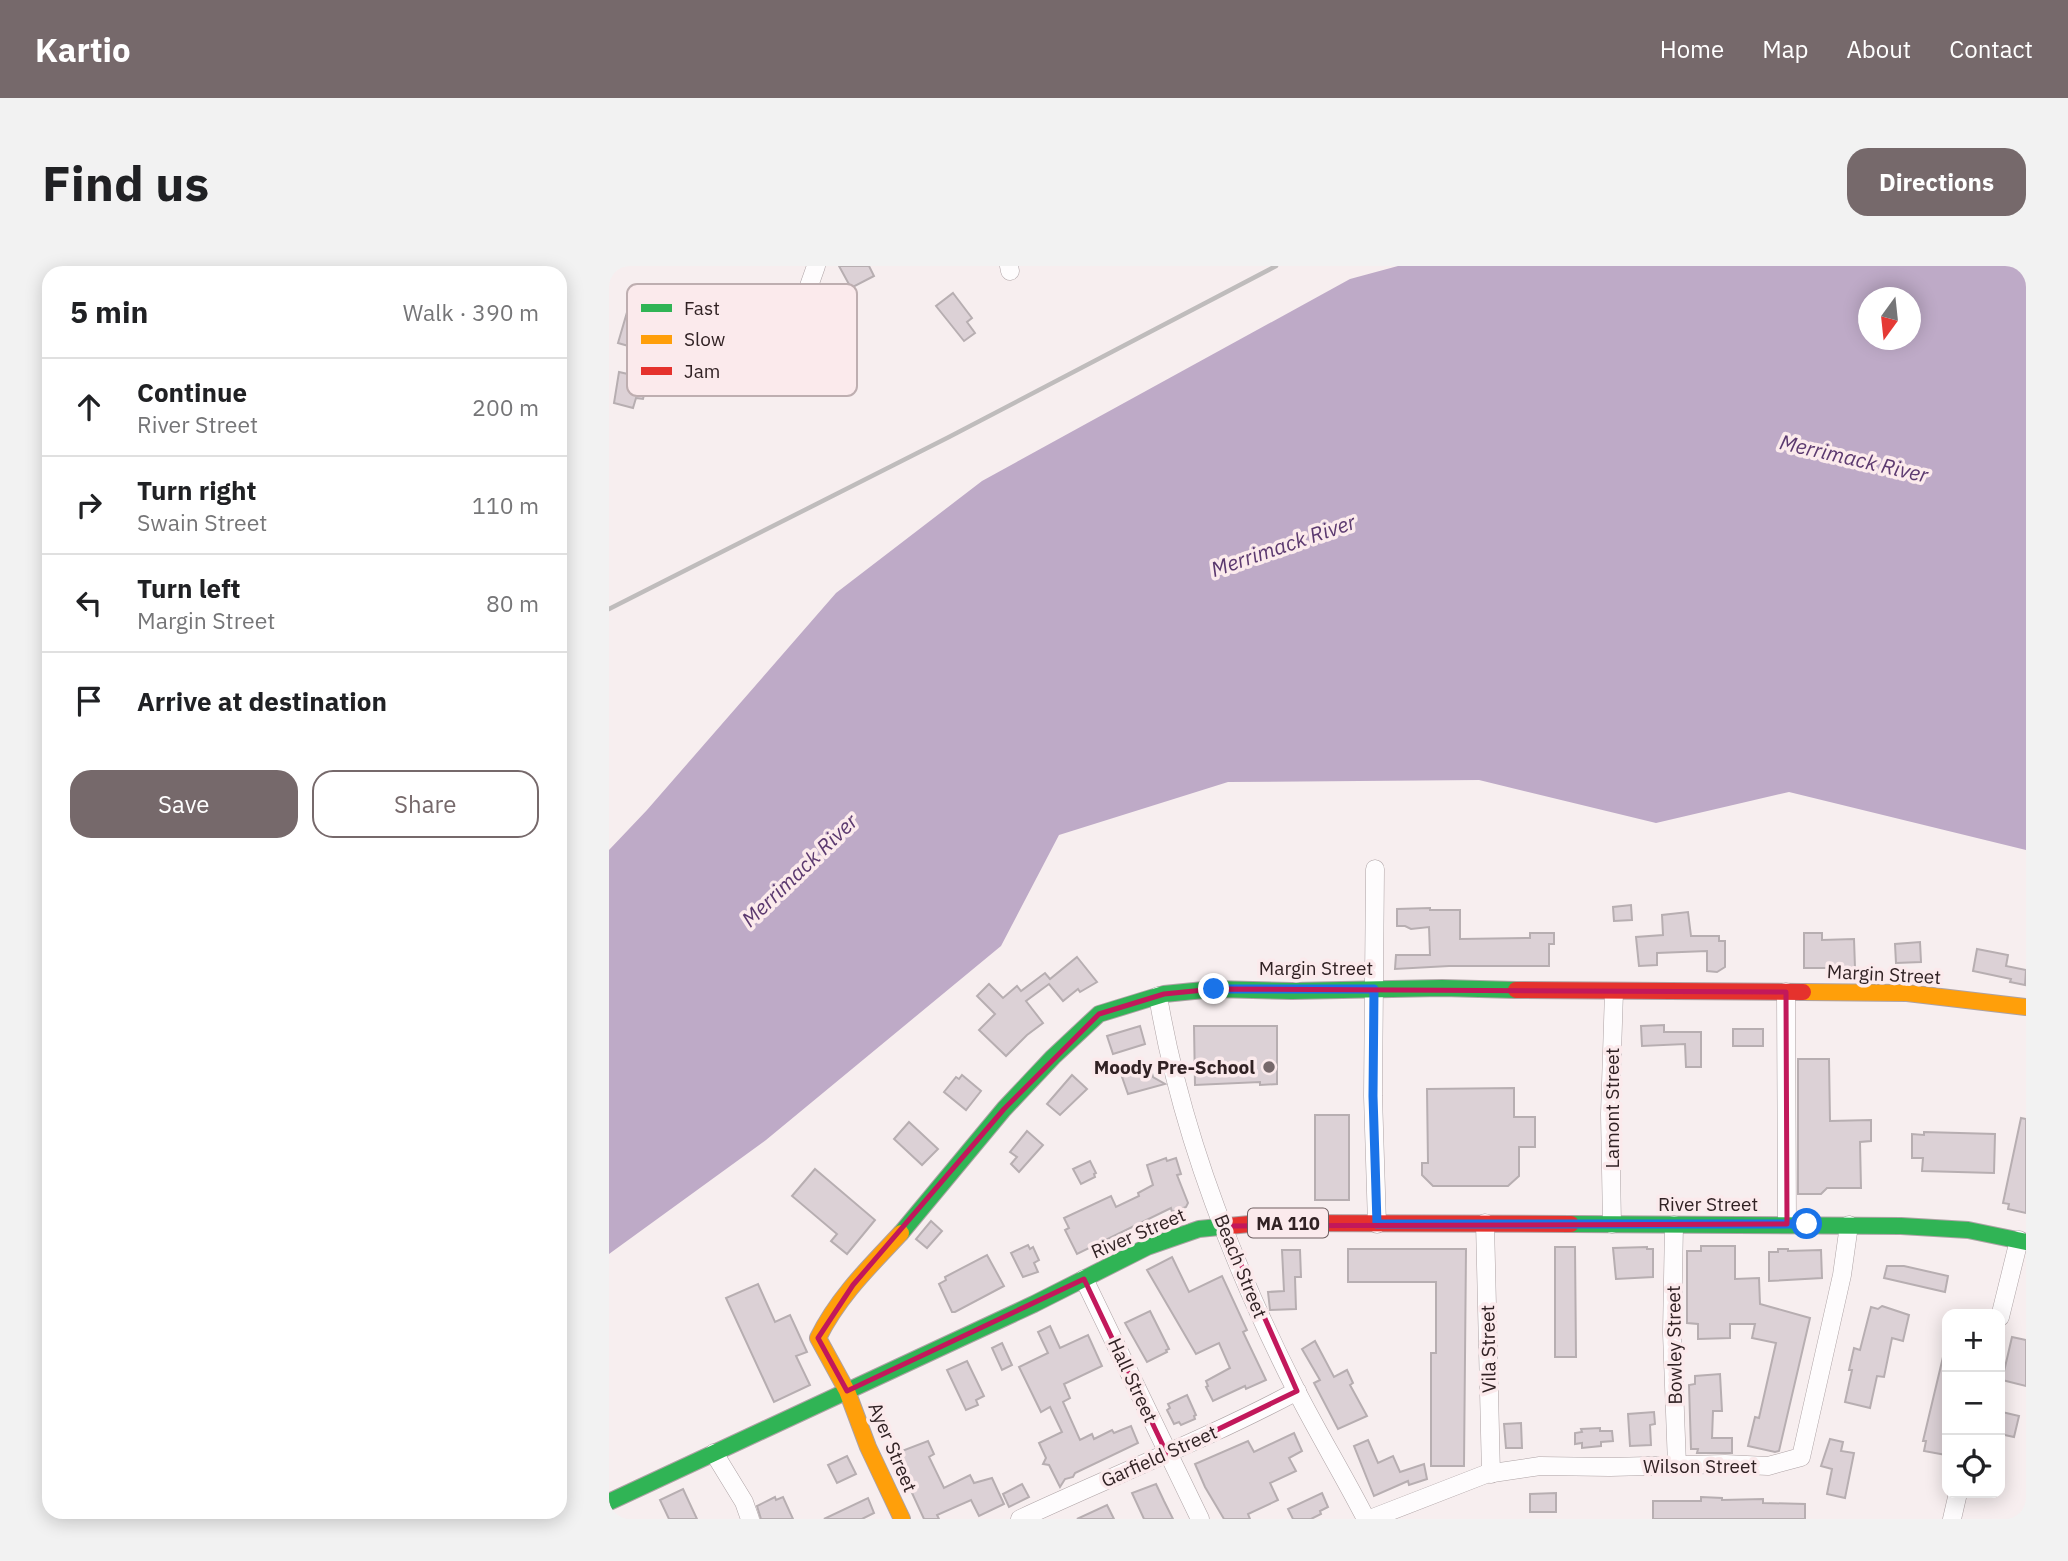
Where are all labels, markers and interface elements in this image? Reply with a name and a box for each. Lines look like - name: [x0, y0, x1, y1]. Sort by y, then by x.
- text: Kartio: [35, 28, 131, 71]
- text: Home: [1660, 33, 1724, 65]
- text: Map: [1762, 33, 1808, 65]
- text: About: [1846, 33, 1911, 65]
- text: Contact: [1949, 33, 2033, 65]
- button: Directions: [1847, 148, 2026, 216]
- text: Find us: [42, 151, 209, 214]
- legend: [627, 284, 857, 396]
- north arrow: [1858, 287, 1921, 350]
- text: 5 min: [70, 292, 148, 331]
- text: Fast: [684, 296, 720, 320]
- text: Walk · 390 m: [403, 297, 539, 327]
- text: Slow: [684, 327, 725, 351]
- text: Jam: [684, 359, 720, 383]
- text: Continue: [137, 375, 247, 409]
- icon: ahead: [70, 388, 108, 426]
- text: 200 m: [472, 392, 539, 422]
- text: River Street: [137, 409, 258, 439]
- water label: Merrimack River: [1777, 427, 1932, 489]
- text: Turn right: [137, 473, 256, 507]
- icon: right: [70, 486, 108, 524]
- text: 110 m: [472, 490, 539, 520]
- text: Swain Street: [137, 507, 267, 537]
- water label: Merrimack River: [1207, 507, 1360, 583]
- text: Turn left: [137, 571, 240, 605]
- icon: left: [70, 584, 108, 622]
- text: 80 m: [486, 588, 539, 618]
- text: Margin Street: [137, 605, 275, 635]
- icon: arrive: [70, 682, 108, 720]
- text: Arrive at destination: [137, 684, 387, 718]
- button: Save: [70, 770, 298, 838]
- button: Share: [312, 770, 539, 838]
- water label: Merrimack River: [735, 806, 864, 933]
- street label: Margin Street: [1259, 956, 1373, 980]
- street label: Margin Street: [1826, 959, 1942, 989]
- route end: [1198, 973, 1229, 1004]
- street label: Lamont Street: [1600, 1048, 1624, 1168]
- place label: Moody Pre-School: [1094, 1055, 1255, 1079]
- marker: Moody Pre-School: [1261, 1059, 1277, 1075]
- street label: River Street: [1658, 1192, 1758, 1216]
- street label: River Street: [1087, 1202, 1189, 1264]
- road number: MA 110: [1248, 1208, 1328, 1238]
- route start: [1791, 1208, 1822, 1239]
- street label: Beach Street: [1209, 1211, 1273, 1321]
- street label: Bowley Street: [1661, 1285, 1687, 1405]
- street label: Vila Street: [1475, 1305, 1501, 1393]
- map controls: [1942, 1309, 2005, 1498]
- button: +: [1942, 1309, 2005, 1372]
- street label: Hall Street: [1103, 1334, 1163, 1426]
- button: −: [1942, 1372, 2005, 1435]
- street label: Ayer Street: [863, 1398, 923, 1496]
- street label: Garfield Street: [1097, 1420, 1221, 1492]
- button: locate: [1942, 1435, 2005, 1498]
- street label: Wilson Street: [1643, 1454, 1757, 1478]

